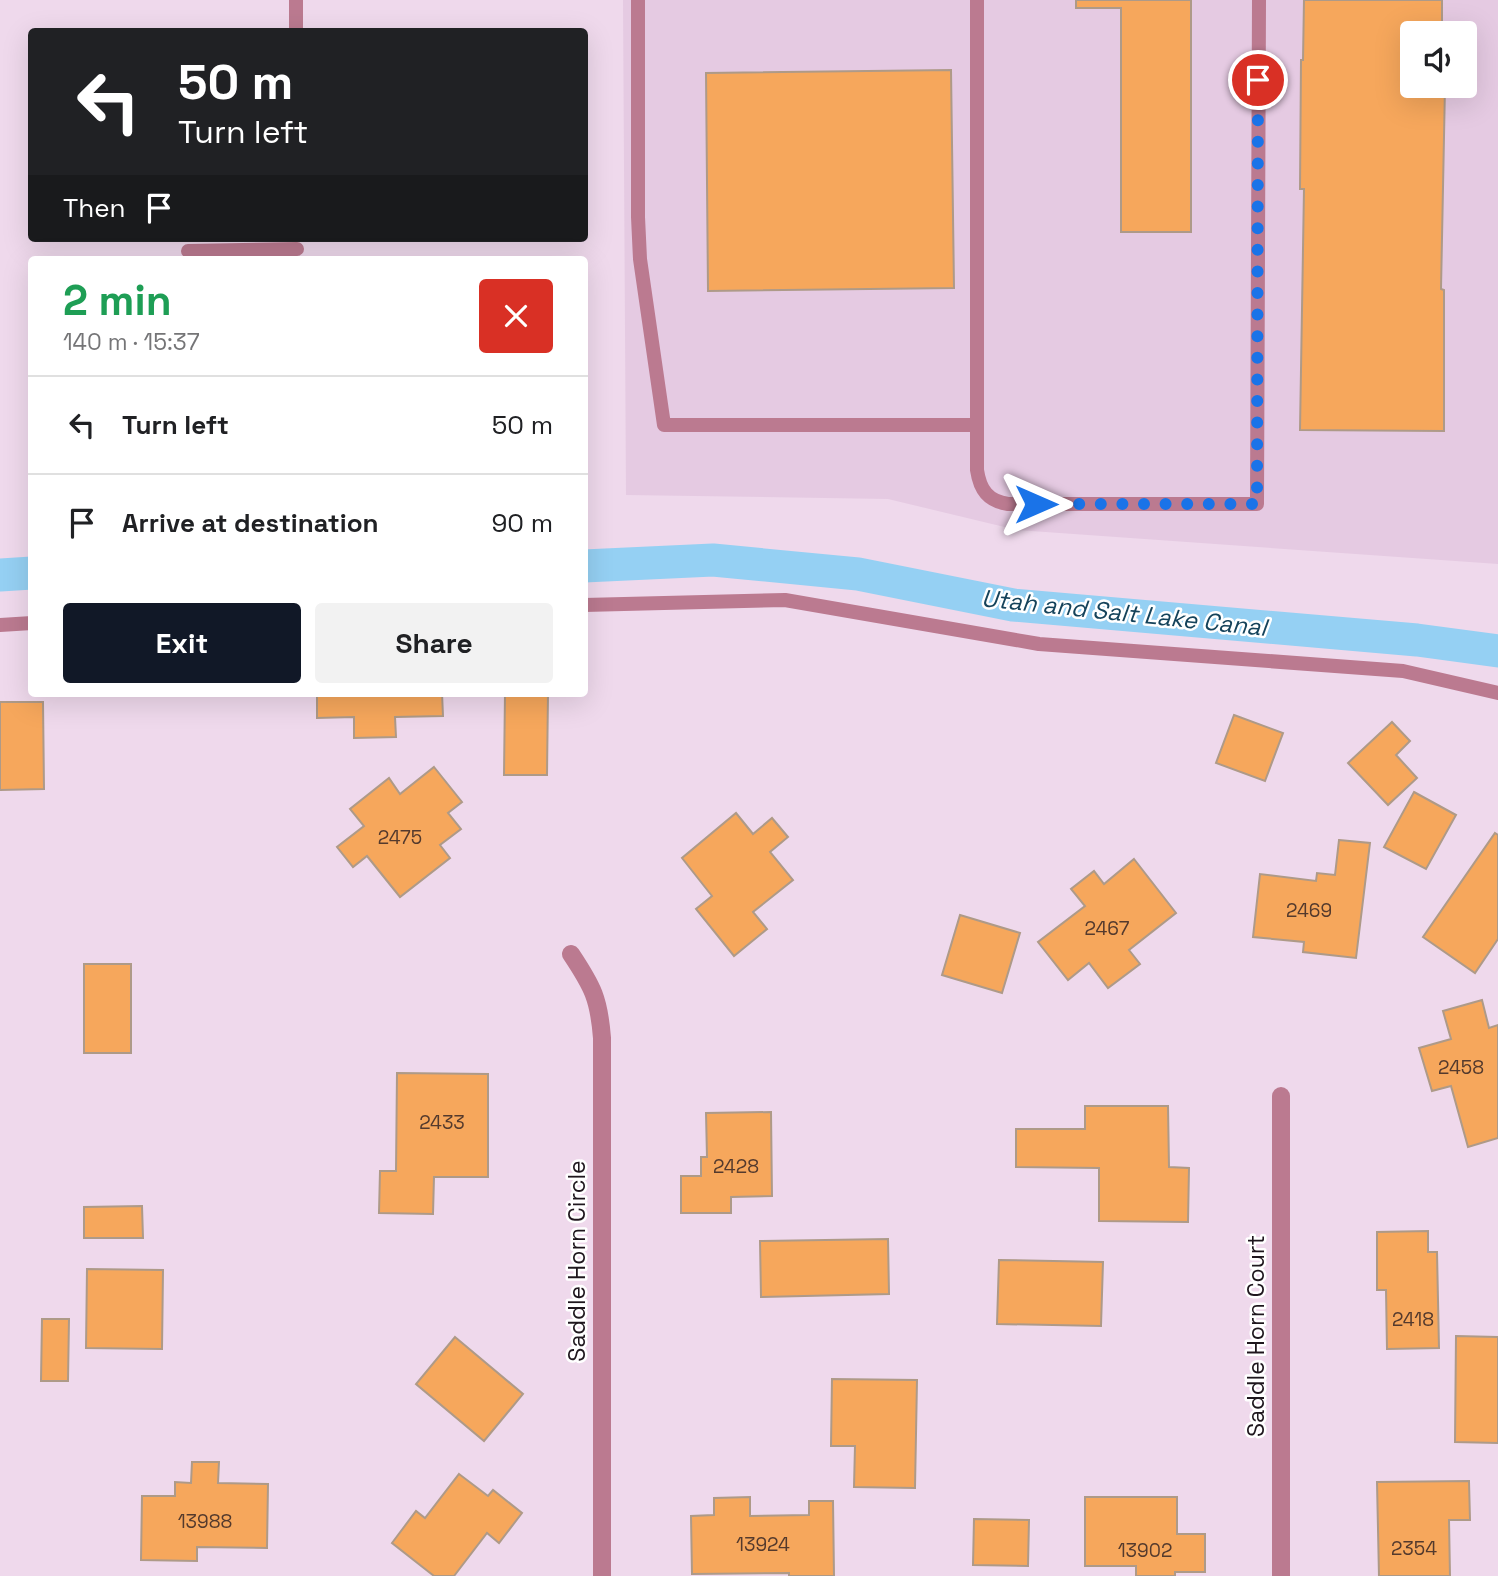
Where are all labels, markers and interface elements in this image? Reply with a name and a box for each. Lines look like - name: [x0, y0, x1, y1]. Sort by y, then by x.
- map controls: [1400, 21, 1477, 98]
- button: sound: [1400, 21, 1477, 98]
- pin: [1228, 50, 1288, 110]
- text: 50 m: [178, 51, 293, 113]
- icon: left: [63, 56, 154, 147]
- icon: arrive: [1239, 61, 1277, 99]
- text: Turn left: [178, 112, 308, 152]
- icon: arrive: [140, 189, 178, 227]
- text: Then: [63, 191, 126, 225]
- text: 2 min: [63, 274, 172, 327]
- button: close: [479, 279, 553, 353]
- text: 140 m · 15:37: [63, 327, 200, 357]
- icon: left: [63, 406, 101, 444]
- text: Turn left: [122, 408, 229, 442]
- text: 50 m: [492, 408, 553, 442]
- position arrow: [999, 467, 1073, 541]
- icon: arrive: [63, 504, 101, 542]
- text: Arrive at destination: [122, 506, 379, 540]
- text: 90 m: [491, 506, 553, 540]
- water label: Utah and Salt Lake Canal: [980, 582, 1271, 643]
- button: Exit: [63, 603, 301, 683]
- button: Share: [315, 603, 553, 683]
- house number: 2475: [378, 825, 422, 850]
- house number: 2469: [1286, 898, 1332, 923]
- house number: 2467: [1085, 916, 1130, 941]
- house number: 2458: [1438, 1055, 1484, 1080]
- house number: 2433: [419, 1110, 465, 1135]
- house number: 2428: [713, 1154, 759, 1179]
- street label: Saddle Horn Circle: [562, 1160, 592, 1362]
- street label: Saddle Horn Court: [1241, 1235, 1271, 1437]
- house number: 2418: [1392, 1307, 1434, 1332]
- house number: 13988: [178, 1509, 232, 1534]
- house number: 13924: [736, 1532, 790, 1557]
- house number: 2354: [1391, 1536, 1437, 1561]
- house number: 13902: [1118, 1538, 1172, 1563]

